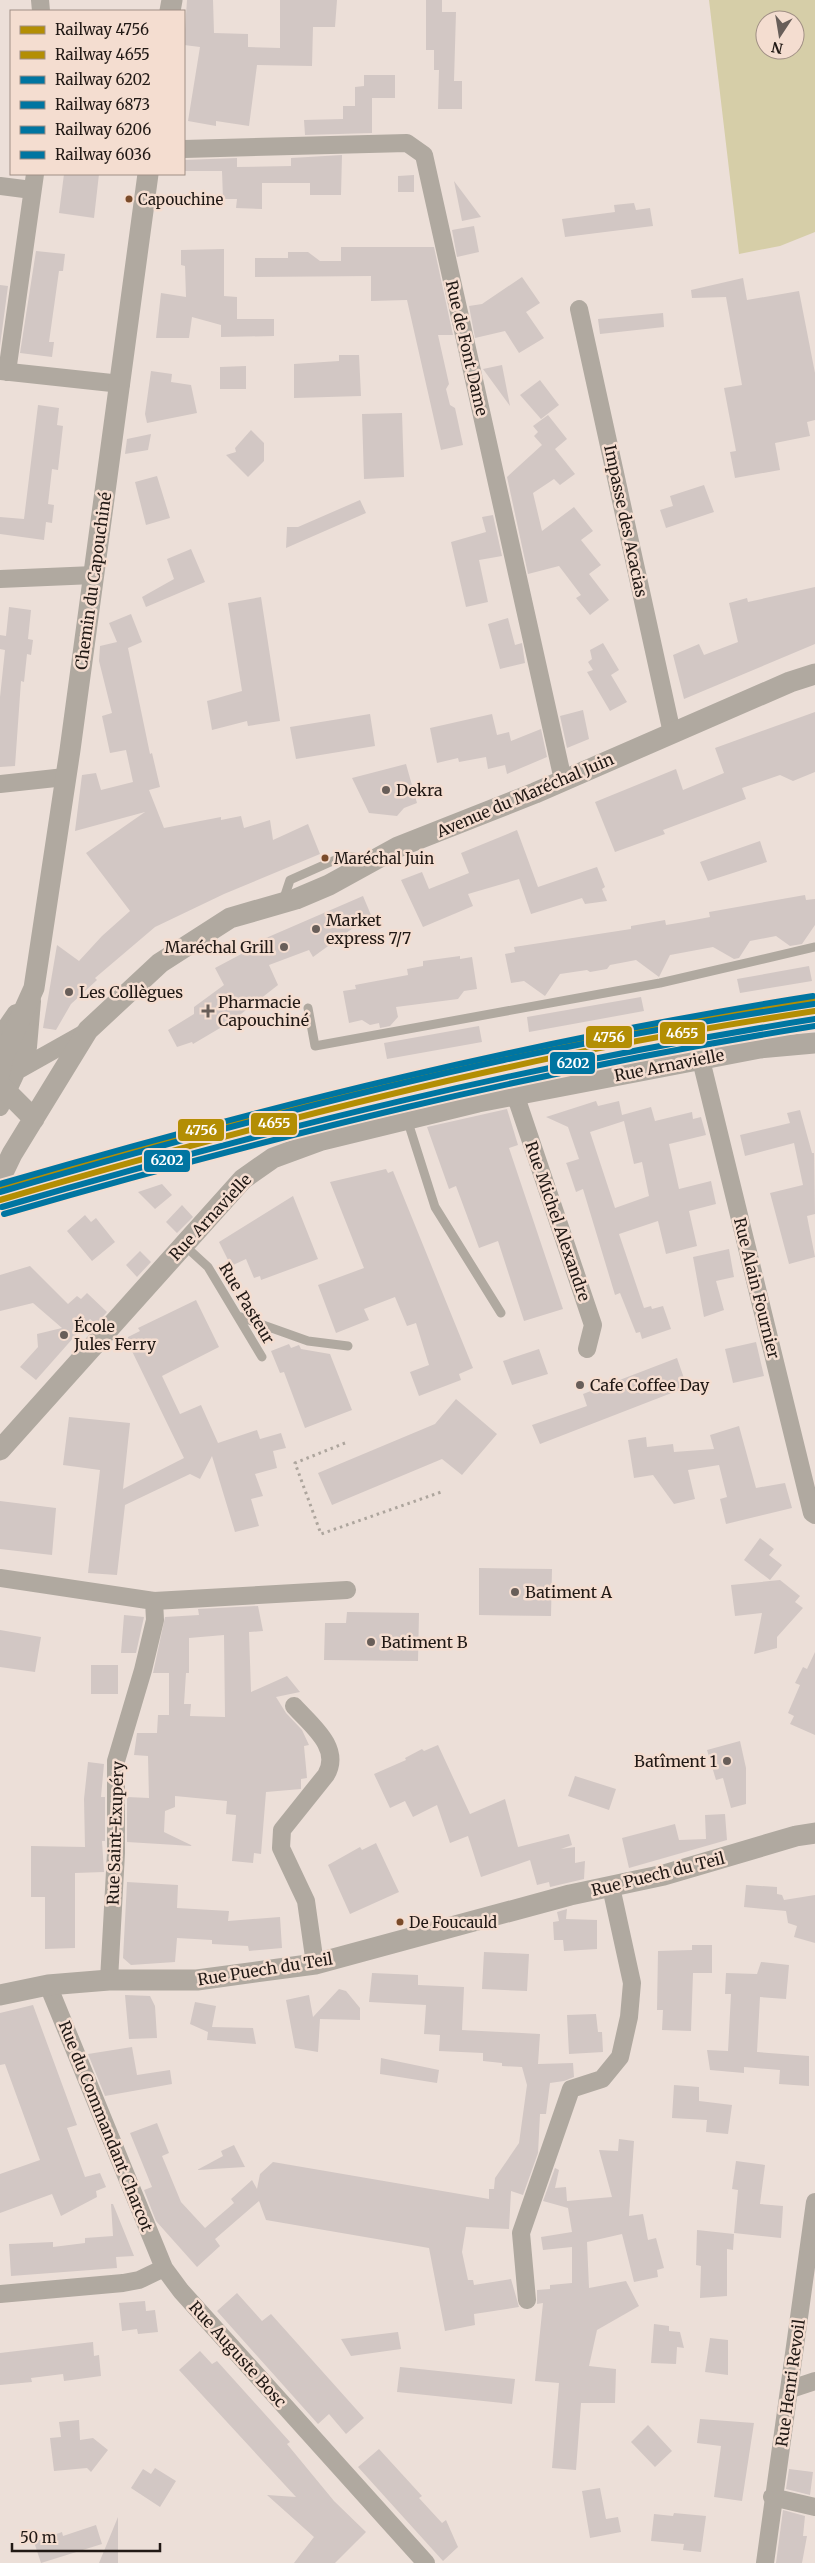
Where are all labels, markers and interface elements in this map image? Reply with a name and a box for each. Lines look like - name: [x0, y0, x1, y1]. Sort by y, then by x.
- legend: [10, 10, 185, 175]
- north arrow: [755, 10, 805, 60]
- text: Railway 4756: [55, 20, 149, 39]
- text: N: [770, 38, 785, 58]
- text: Railway 4655: [55, 45, 150, 64]
- text: Railway 6202: [55, 70, 151, 89]
- text: Railway 6873: [55, 95, 150, 114]
- text: Railway 6206: [55, 120, 151, 139]
- text: Railway 6036: [55, 145, 151, 164]
- place label: Capouchine: [138, 190, 224, 209]
- marker: Capouchine: [124, 194, 134, 204]
- street label: Rue de Font Dame: [442, 278, 492, 418]
- street label: Impasse des Acacias: [600, 443, 652, 599]
- street label: Chemin du Capouchiné: [71, 491, 115, 671]
- street label: Avenue du Maréchal Juin: [433, 748, 617, 842]
- place label: Dekra: [396, 780, 443, 800]
- marker: Dekra: [380, 784, 392, 796]
- place label: Maréchal Juin: [334, 849, 434, 868]
- marker: Maréchal Juin: [320, 853, 330, 863]
- place label: Market express 7/7: [326, 910, 411, 948]
- marker: Market express 7/7: [310, 923, 322, 935]
- place label: Maréchal Grill: [165, 937, 274, 957]
- marker: Maréchal Grill: [278, 941, 290, 953]
- place label: Les Collègues: [79, 982, 183, 1002]
- marker: Les Collègues: [63, 986, 75, 998]
- place label: Pharmacie Capouchiné: [218, 992, 309, 1030]
- marker: Pharmacie Capouchiné: [202, 1005, 214, 1017]
- line badge: 4655: [659, 1021, 706, 1045]
- text: 4655: [666, 1024, 698, 1042]
- line badge: 4756: [585, 1025, 633, 1049]
- text: 4756: [593, 1028, 625, 1046]
- street label: Rue Arnavielle: [612, 1045, 726, 1085]
- line badge: 6202: [549, 1051, 596, 1075]
- text: 6202: [556, 1054, 590, 1072]
- line badge: 4655: [250, 1112, 298, 1136]
- text: 4655: [258, 1114, 290, 1132]
- line badge: 4756: [177, 1118, 225, 1142]
- text: 4756: [185, 1121, 217, 1139]
- street label: Rue Michel Alexandre: [521, 1138, 595, 1304]
- line badge: 6202: [143, 1149, 191, 1173]
- text: 6202: [150, 1151, 184, 1169]
- street label: Rue Arnavielle: [165, 1169, 255, 1265]
- street label: Rue Alain Fournier: [730, 1215, 784, 1361]
- street label: Rue Pasteur: [215, 1259, 279, 1347]
- place label: École Jules Ferry: [73, 1316, 157, 1354]
- marker: École Jules Ferry: [58, 1329, 70, 1341]
- place label: Cafe Coffee Day: [590, 1375, 710, 1395]
- marker: Cafe Coffee Day: [574, 1379, 586, 1391]
- place label: Batiment A: [525, 1582, 613, 1602]
- marker: Batiment A: [509, 1586, 521, 1598]
- place label: Batiment B: [381, 1632, 468, 1652]
- marker: Batiment B: [365, 1636, 377, 1648]
- place label: Batîment 1: [634, 1751, 717, 1771]
- marker: Batîment 1: [721, 1755, 733, 1767]
- street label: Rue Saint-Exupéry: [102, 1760, 128, 1905]
- street label: Rue Puech du Teil: [589, 1848, 727, 1900]
- place label: De Foucauld: [409, 1913, 497, 1932]
- marker: De Foucauld: [395, 1917, 405, 1927]
- street label: Rue Puech du Teil: [196, 1948, 334, 1990]
- street label: Rue du Commandant Charcot: [54, 2018, 158, 2235]
- street label: Rue Auguste Bosc: [185, 2297, 291, 2411]
- street label: Rue Henri Revoil: [771, 2318, 809, 2448]
- scale bar: [12, 2520, 160, 2552]
- text: 50 m: [20, 2528, 57, 2547]

